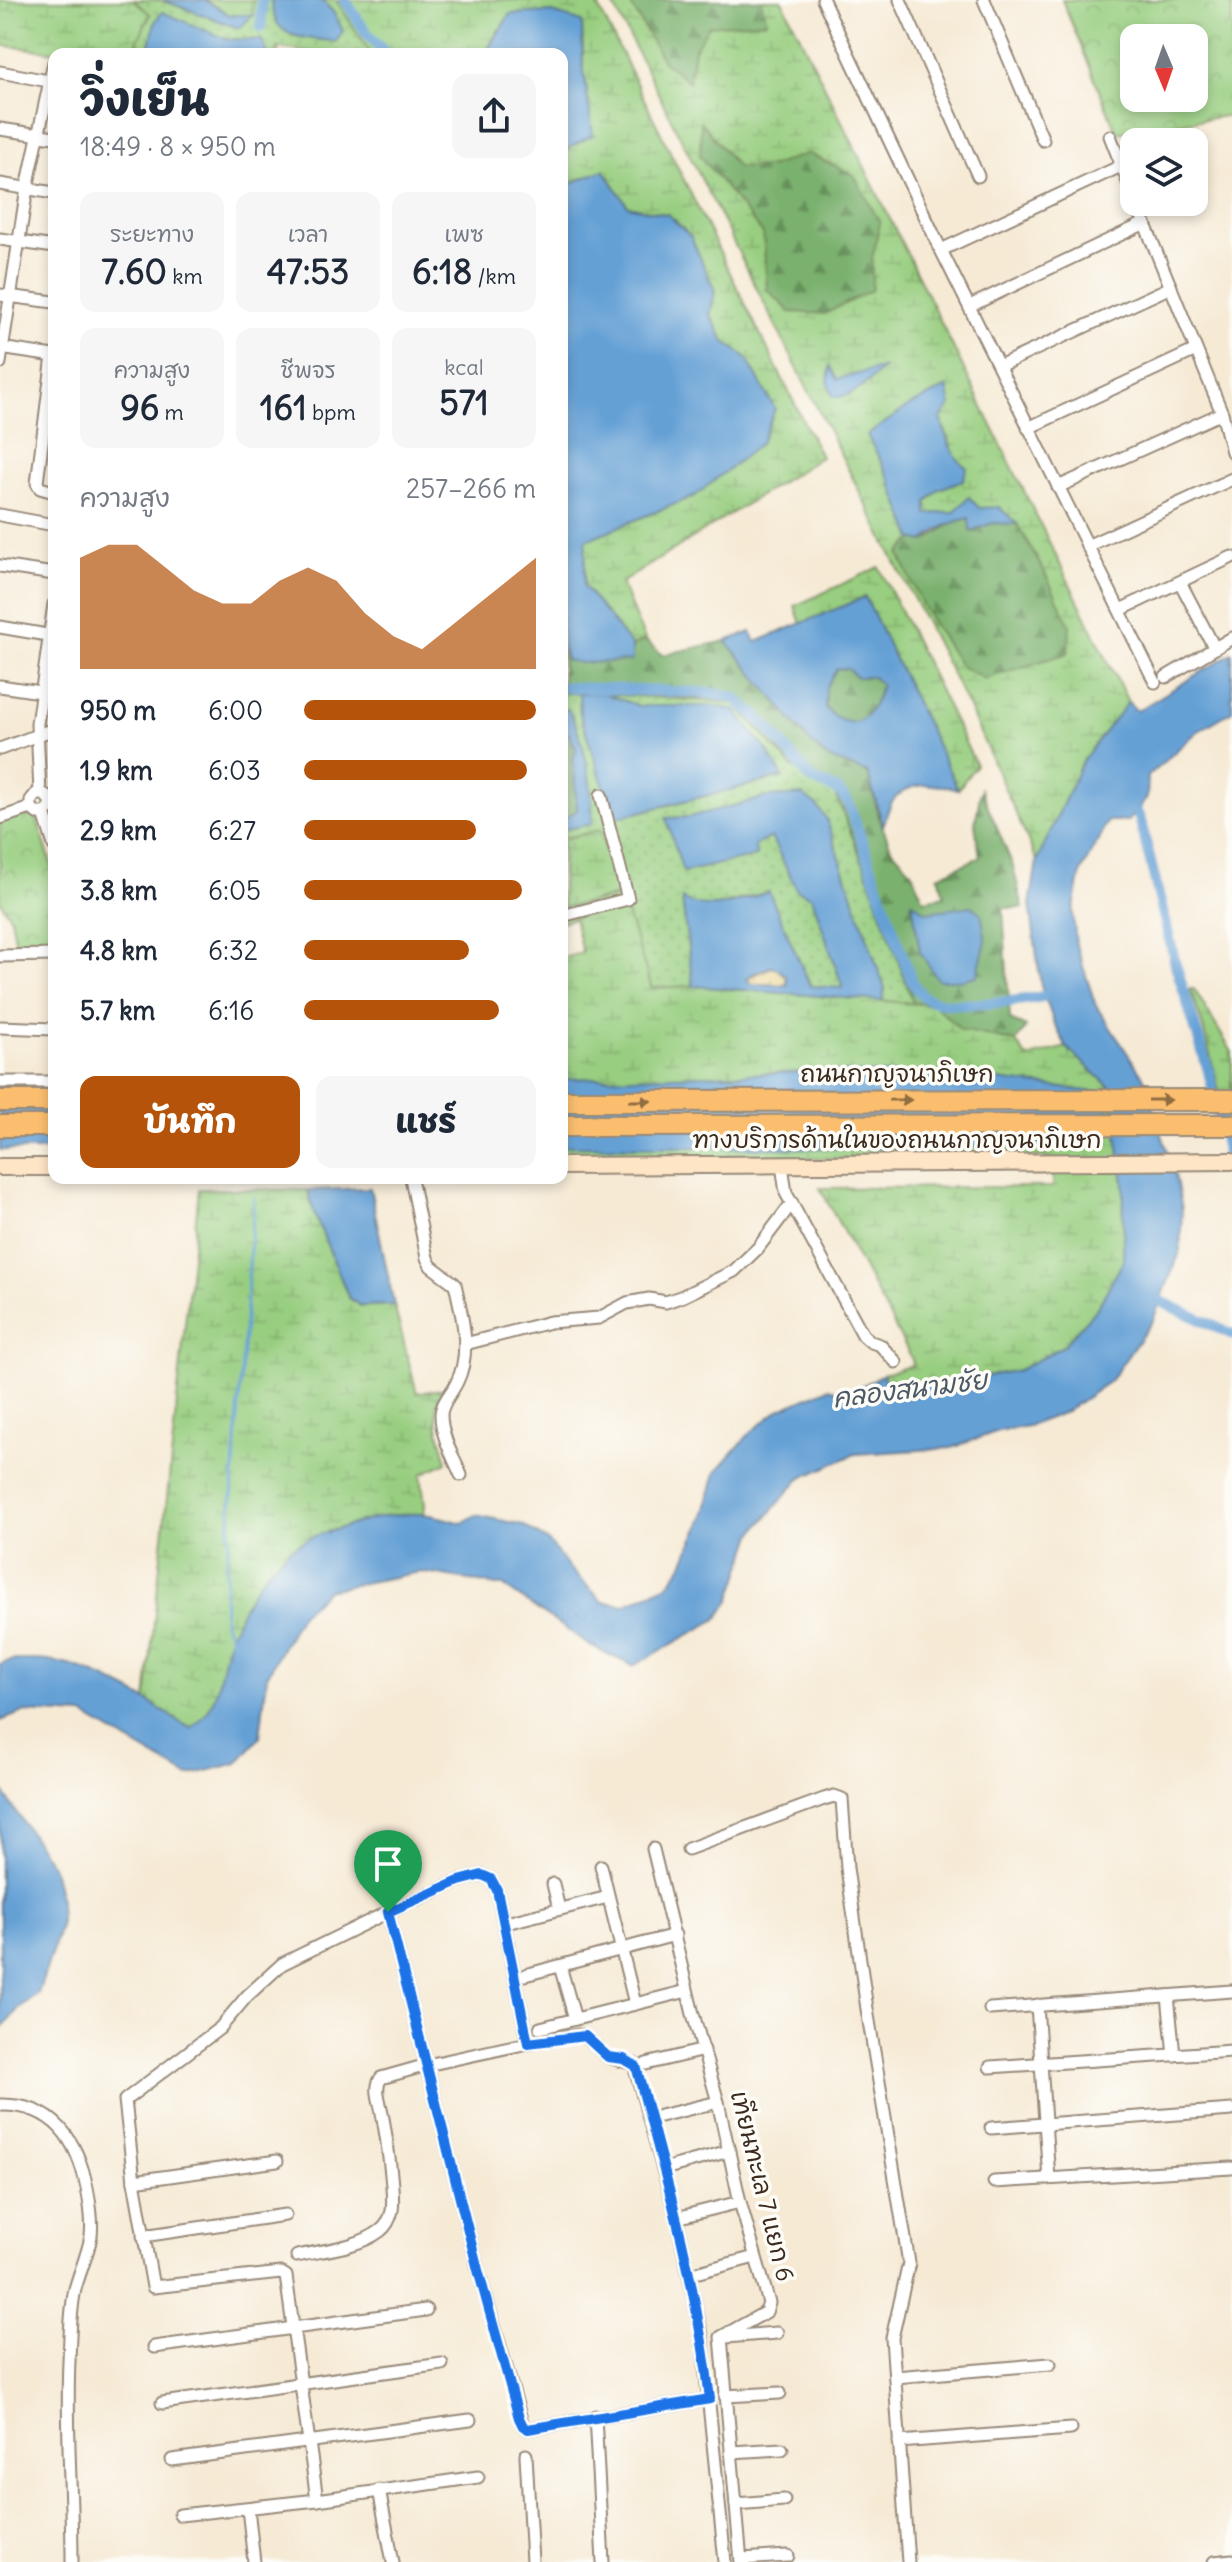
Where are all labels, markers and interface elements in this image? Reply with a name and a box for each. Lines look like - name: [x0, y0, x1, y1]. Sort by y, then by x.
- north arrow: [1120, 24, 1208, 112]
- map controls: [1120, 24, 1208, 216]
- text: วิ่งเย็น: [80, 72, 209, 127]
- button: share: [452, 74, 536, 158]
- button: layers: [1120, 128, 1208, 216]
- text: 18:49 · 8 × 950 m: [80, 130, 276, 163]
- text: ระยะทาง: [110, 220, 194, 248]
- text: เวลา: [288, 220, 328, 248]
- text: เพซ: [444, 220, 484, 248]
- text: 7.60: [101, 250, 167, 293]
- text: 47:53: [267, 250, 349, 293]
- text: 6:18: [412, 250, 472, 293]
- text: km: [167, 262, 203, 290]
- text: /km: [472, 262, 516, 290]
- text: kcal: [444, 353, 484, 381]
- text: ความสูง: [114, 356, 190, 384]
- text: ชีพจร: [280, 356, 336, 384]
- text: 571: [439, 381, 489, 424]
- text: 96: [120, 386, 159, 429]
- text: 161: [260, 386, 307, 429]
- text: m: [159, 398, 184, 426]
- text: bpm: [307, 398, 356, 426]
- text: 257–266 m: [406, 472, 536, 505]
- text: ความสูง: [80, 481, 170, 514]
- text: 950 m: [80, 694, 156, 727]
- text: 6:00: [208, 694, 263, 727]
- text: 1.9 km: [80, 754, 153, 787]
- text: 6:03: [208, 754, 261, 787]
- text: 2.9 km: [80, 814, 157, 847]
- text: 6:27: [208, 814, 256, 847]
- text: 3.8 km: [80, 874, 157, 907]
- text: 6:05: [208, 874, 261, 907]
- text: 4.8 km: [80, 934, 158, 967]
- text: 6:32: [208, 934, 258, 967]
- text: 5.7 km: [80, 994, 155, 1027]
- text: 6:16: [208, 994, 254, 1027]
- street label: ถนนกาญจนาภิเษก: [800, 1058, 994, 1088]
- button: บันทึก: [80, 1076, 300, 1168]
- button: แชร์: [316, 1076, 536, 1168]
- one-way arrow: [888, 1094, 913, 1106]
- one-way arrow: [1148, 1094, 1173, 1106]
- one-way arrow: [628, 1095, 653, 1107]
- street label: ทางบริการด้านในของถนนกาญจนาภิเษก: [693, 1124, 1101, 1154]
- water label: คลองสนามชัย: [831, 1362, 992, 1414]
- pin: [354, 1830, 422, 1912]
- icon: arrive: [366, 1842, 410, 1886]
- street label: เทียนทะเล 7 แยก 6: [725, 2087, 801, 2284]

